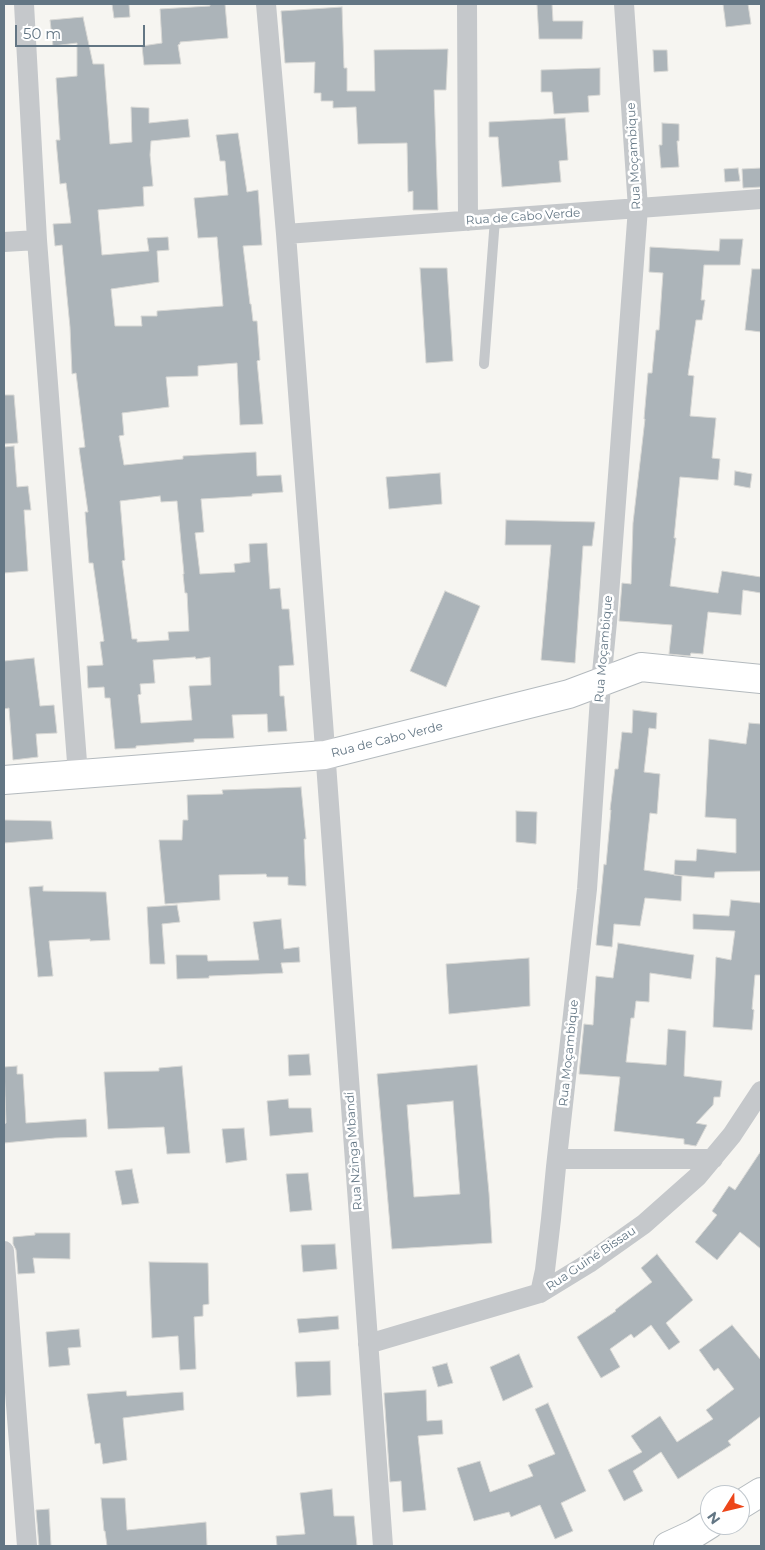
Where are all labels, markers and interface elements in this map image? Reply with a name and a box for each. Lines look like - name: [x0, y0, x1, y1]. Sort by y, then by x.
- scale bar: [18, 15, 148, 47]
- text: 50 m: [23, 24, 61, 43]
- street label: Rua Moçambique: [624, 102, 644, 210]
- street label: Rua de Cabo Verde: [465, 206, 581, 228]
- street label: Rua Moçambique: [592, 595, 616, 703]
- street label: Rua de Cabo Verde: [330, 719, 444, 761]
- street label: Rua Moçambique: [556, 999, 582, 1107]
- street label: Rua Nzinga Mbandi: [343, 1091, 365, 1211]
- street label: Rua Guiné Bissau: [543, 1224, 639, 1294]
- north arrow: [700, 1485, 750, 1535]
- text: N: [703, 1508, 724, 1528]

